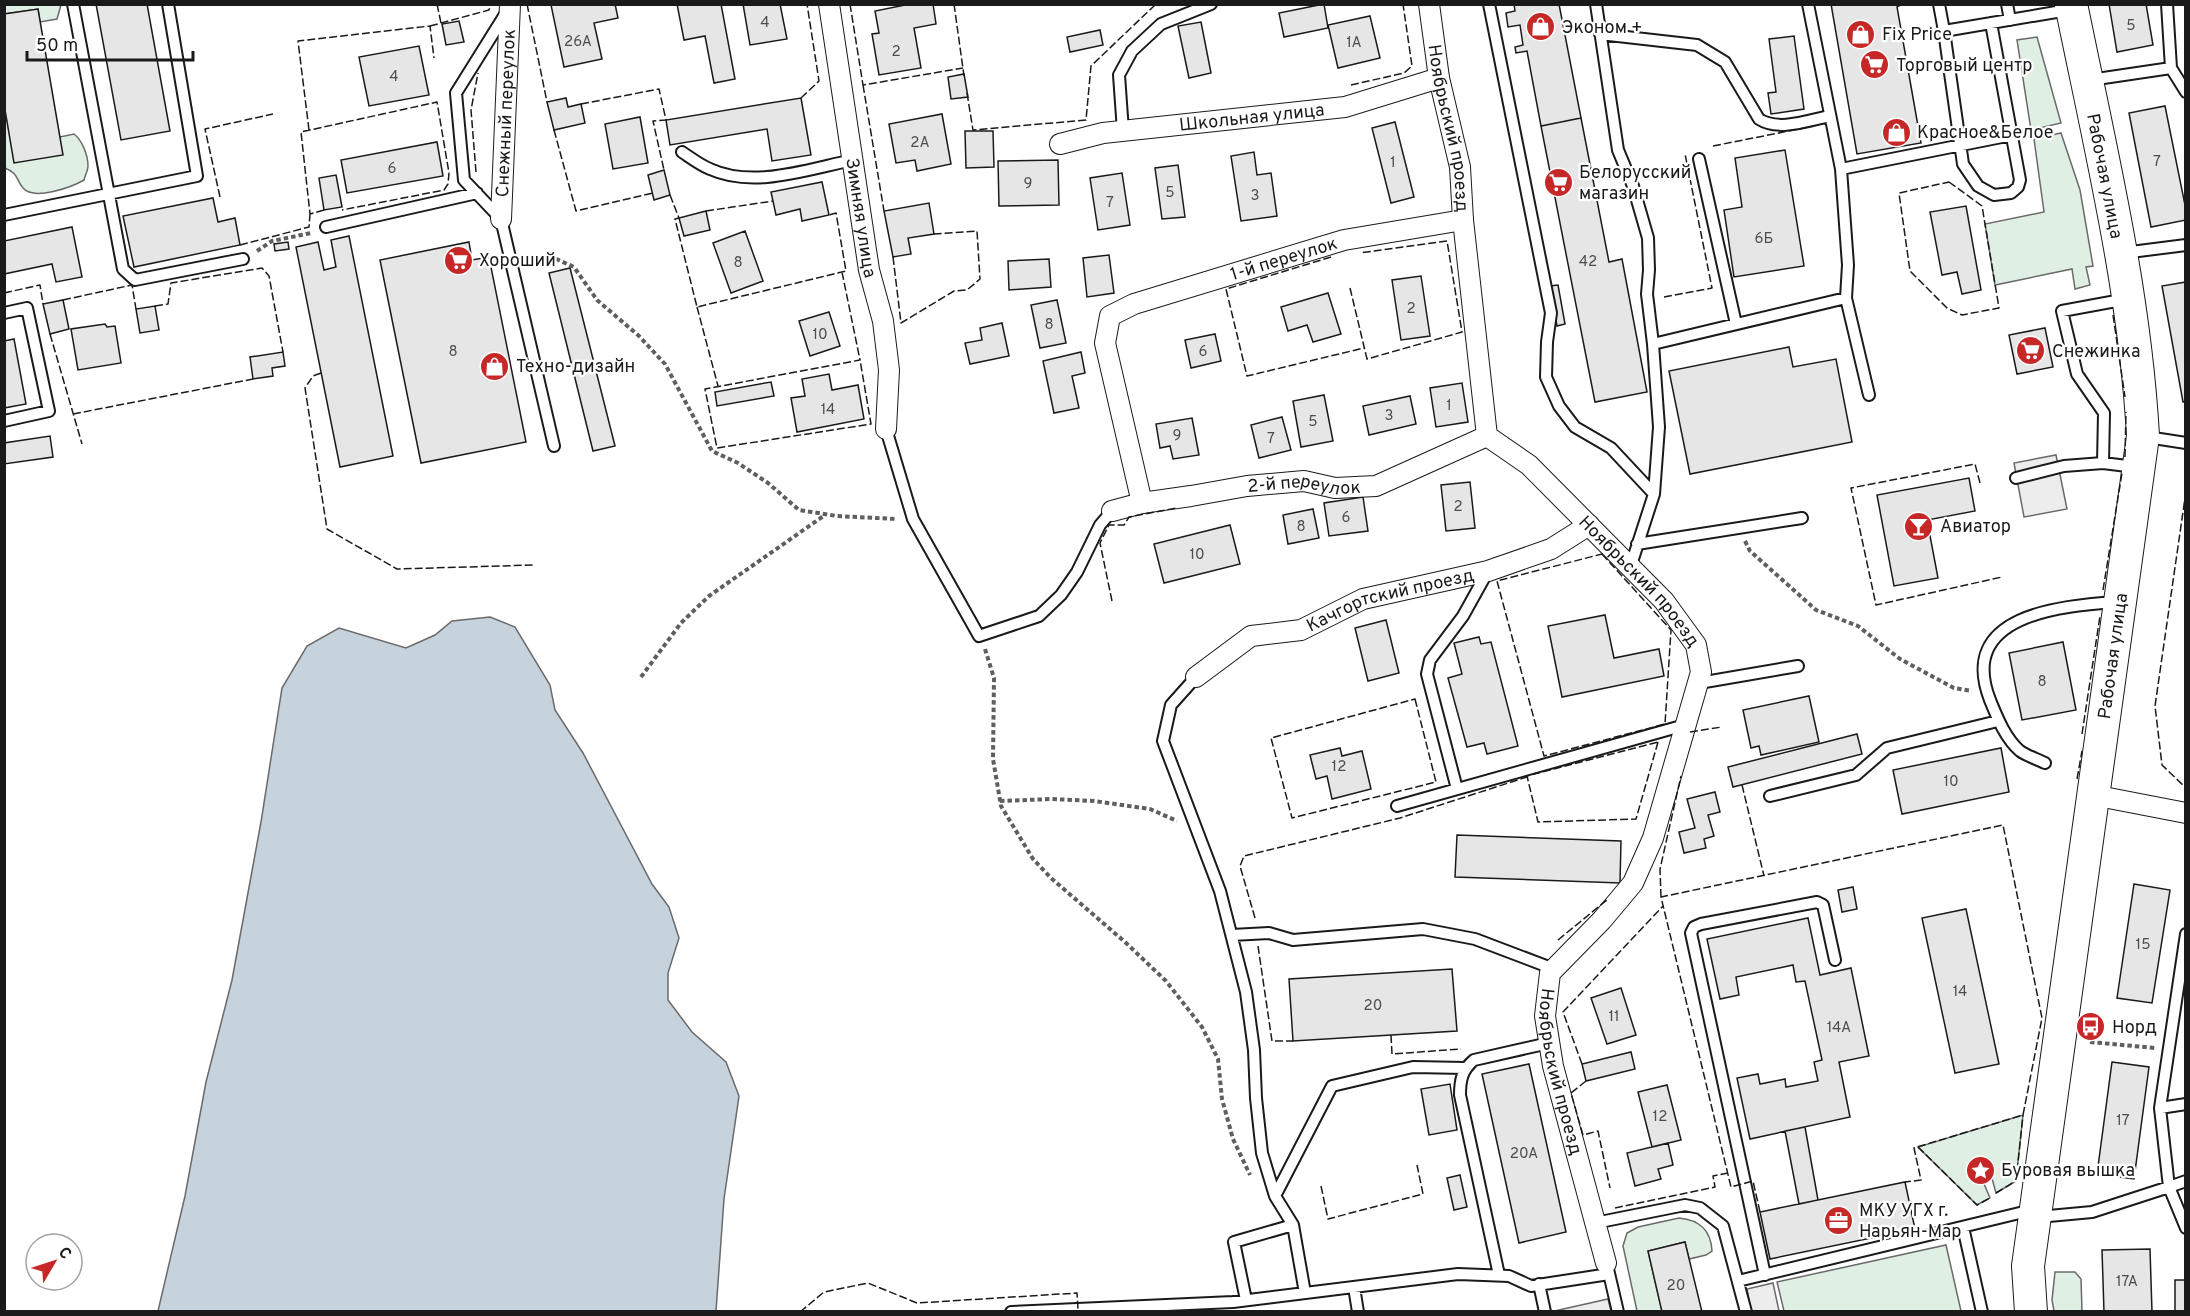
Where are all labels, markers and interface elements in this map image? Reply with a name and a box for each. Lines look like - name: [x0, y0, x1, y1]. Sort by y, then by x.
- shop icon: Эконом +: [1525, 11, 1557, 43]
- house number: 4: [760, 14, 770, 33]
- place label: Эконом +: [1562, 17, 1643, 40]
- house number: 5: [2126, 17, 2136, 36]
- shop icon: Fix Price: [1845, 18, 1877, 50]
- scale bar: [27, 24, 194, 62]
- place label: Fix Price: [1882, 24, 1952, 47]
- street label: Снежный переулок: [492, 29, 522, 198]
- house number: 26А: [564, 33, 592, 52]
- house number: 1А: [1346, 34, 1362, 53]
- text: 50 m: [36, 35, 78, 58]
- house number: 2: [891, 43, 901, 62]
- street label: Ноябрьский проезд: [1422, 43, 1473, 213]
- supermarket icon: Торговый центр: [1859, 49, 1891, 81]
- place label: Торговый центр: [1896, 55, 2032, 78]
- house number: 4: [389, 68, 399, 87]
- street label: Школьная улица: [1178, 99, 1326, 138]
- street label: Рабочая улица: [2080, 112, 2127, 241]
- shop icon: Красное&Белое: [1880, 116, 1912, 148]
- place label: Красное&Белое: [1917, 122, 2053, 145]
- house number: 2А: [910, 134, 930, 153]
- house number: 7: [2153, 153, 2161, 172]
- house number: 1: [1390, 154, 1396, 173]
- street label: Зимняя улица: [839, 156, 881, 281]
- house number: 6: [388, 160, 397, 179]
- place label: Белорусский магазин: [1579, 162, 1691, 206]
- supermarket icon: Белорусский магазин: [1542, 166, 1574, 198]
- house number: 9: [1024, 175, 1032, 194]
- house number: 5: [1165, 184, 1175, 203]
- house number: 3: [1250, 187, 1260, 206]
- house number: 7: [1106, 194, 1114, 213]
- house number: 6Б: [1755, 230, 1773, 249]
- street label: 1-й переулок: [1228, 233, 1340, 287]
- supermarket icon: Хороший: [442, 244, 474, 276]
- place label: Хороший: [479, 250, 556, 273]
- house number: 42: [1579, 253, 1597, 272]
- house number: 8: [733, 254, 743, 273]
- house number: 2: [1406, 300, 1416, 319]
- house number: 8: [1044, 316, 1054, 335]
- house number: 10: [812, 326, 828, 345]
- supermarket icon: Снежинка: [2015, 335, 2047, 367]
- place label: Снежинка: [2052, 341, 2140, 364]
- house number: 8: [448, 343, 458, 362]
- house number: 6: [1199, 343, 1208, 362]
- shop icon: Техно-дизайн: [479, 350, 511, 382]
- place label: Техно-дизайн: [516, 356, 635, 379]
- house number: 1: [1446, 397, 1452, 416]
- house number: 14: [821, 401, 835, 420]
- house number: 3: [1384, 407, 1394, 426]
- house number: 5: [1308, 413, 1318, 432]
- house number: 9: [1173, 427, 1181, 446]
- house number: 7: [1267, 430, 1275, 449]
- street label: 2-й переулок: [1247, 471, 1361, 502]
- house number: 2: [1453, 498, 1463, 517]
- house number: 6: [1342, 509, 1351, 528]
- bar icon: Авиатор: [1903, 510, 1935, 542]
- street label: Ноябрьский проезд: [1573, 511, 1704, 652]
- place label: Авиатор: [1940, 516, 2011, 539]
- house number: 8: [1296, 518, 1306, 537]
- house number: 10: [1189, 546, 1205, 565]
- street label: Качгортский проезд: [1303, 564, 1477, 638]
- street label: Рабочая улица: [2094, 592, 2134, 721]
- house number: 8: [2037, 673, 2047, 692]
- house number: 12: [1332, 758, 1346, 777]
- house number: 10: [1943, 773, 1959, 792]
- house number: 15: [2136, 936, 2150, 955]
- house number: 14: [1953, 983, 1967, 1002]
- street label: Ноябрьский проезд: [1532, 987, 1586, 1158]
- house number: 20: [1364, 997, 1382, 1016]
- house number: 11: [1608, 1008, 1620, 1027]
- bus stop icon: Норд: [2075, 1011, 2107, 1043]
- place label: Норд: [2112, 1017, 2157, 1040]
- house number: 14А: [1827, 1019, 1851, 1038]
- house number: 12: [1653, 1108, 1667, 1127]
- house number: 17: [2116, 1112, 2130, 1131]
- house number: 20А: [1510, 1145, 1538, 1164]
- place icon: Буровая вышка: [1964, 1154, 1996, 1186]
- place label: Буровая вышка: [2001, 1160, 2135, 1183]
- place label: МКУ УГХ г. Нарьян-Мар: [1859, 1200, 1961, 1244]
- office icon: МКУ УГХ г. Нарьян-Мар: [1822, 1204, 1854, 1236]
- north arrow: [24, 1232, 84, 1292]
- text: С: [53, 1244, 75, 1264]
- house number: 17А: [2116, 1273, 2138, 1292]
- house number: 20: [1667, 1277, 1685, 1296]

